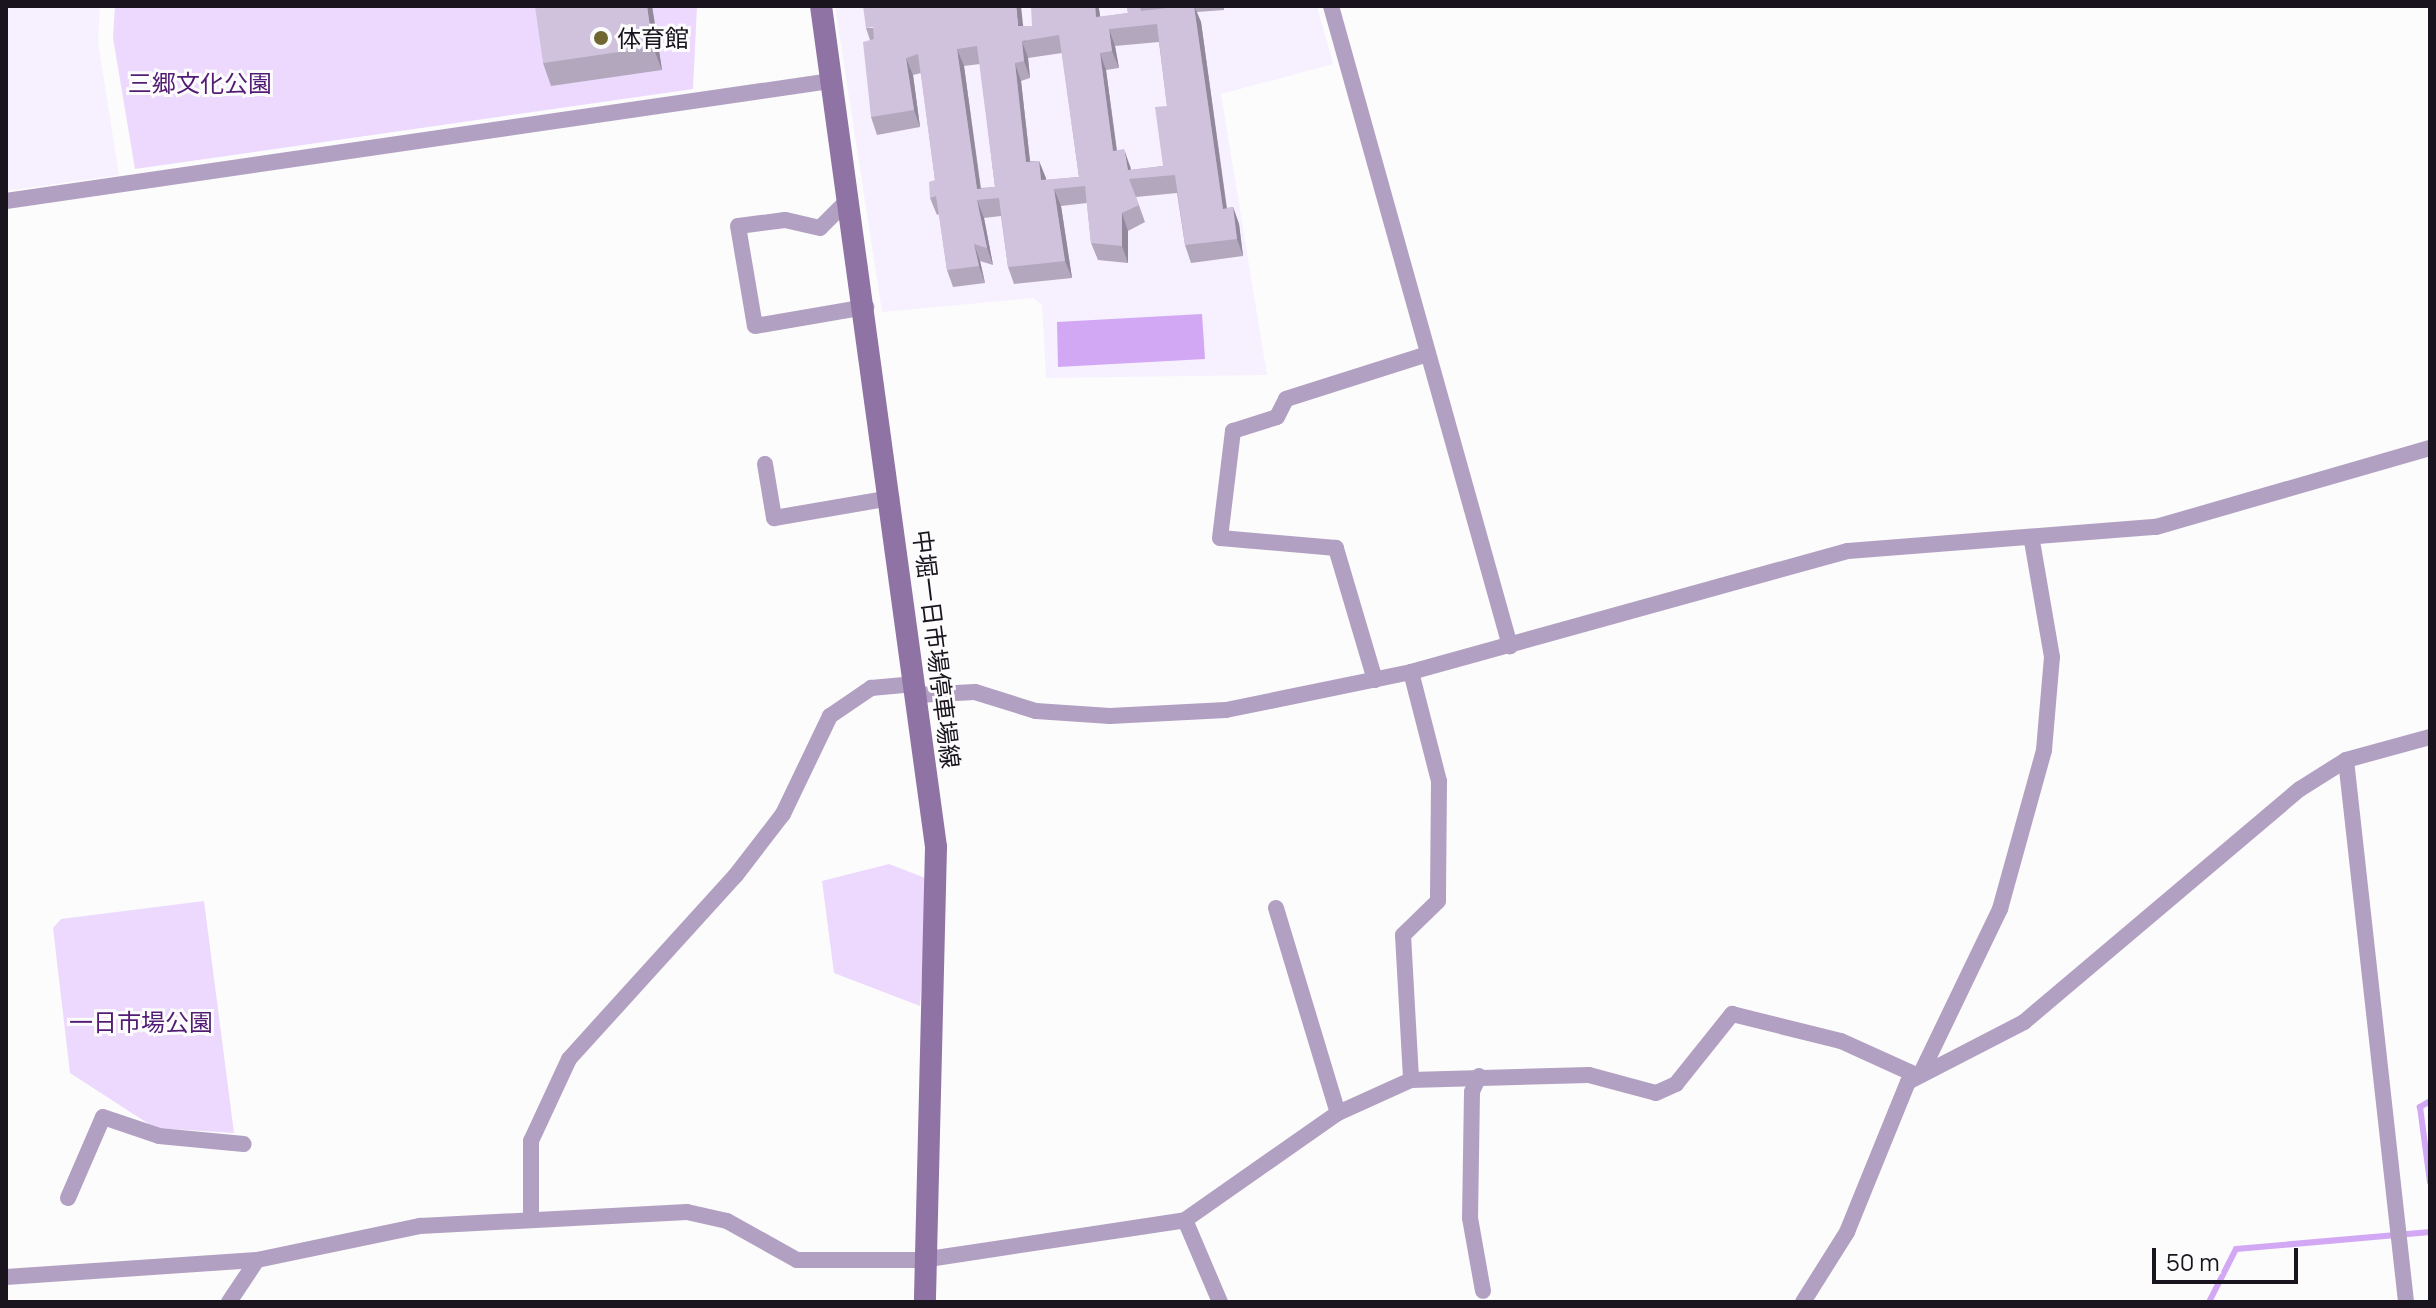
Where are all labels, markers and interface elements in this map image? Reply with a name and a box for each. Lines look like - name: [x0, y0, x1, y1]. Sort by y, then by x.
- place label: 体育館: [617, 24, 689, 52]
- marker: 体育館: [592, 29, 610, 47]
- park label: 三郷文化公園: [128, 69, 272, 97]
- street label: 中堀一日市場停車場線: [908, 528, 966, 770]
- park label: 一日市場公園: [69, 1008, 213, 1036]
- scale bar: [2156, 1232, 2302, 1282]
- text: 50 m: [2166, 1245, 2220, 1278]

